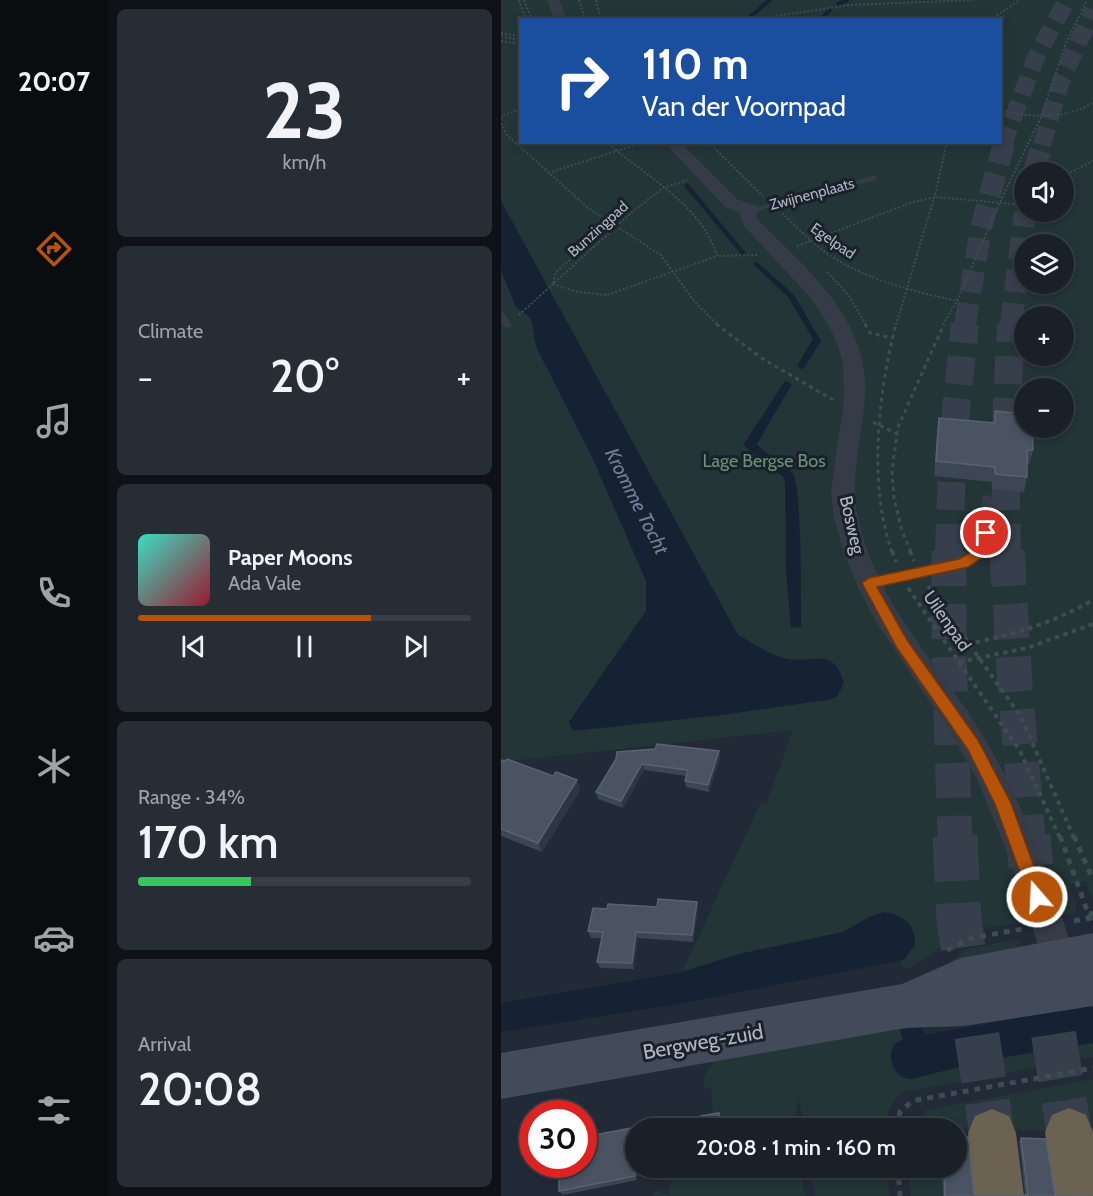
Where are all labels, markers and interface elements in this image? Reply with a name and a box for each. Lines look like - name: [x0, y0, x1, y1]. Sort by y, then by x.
- text: 110 m: [642, 38, 749, 90]
- icon: right: [543, 42, 621, 120]
- text: 23: [263, 63, 346, 158]
- text: 20:07: [18, 65, 90, 98]
- text: Van der Voornpad: [642, 90, 846, 123]
- text: km/h: [283, 150, 326, 174]
- map controls: [1014, 162, 1074, 438]
- button: sound: [1014, 162, 1074, 222]
- street label: Zwijnenplaats: [768, 174, 856, 214]
- street label: Bunzingpad: [564, 197, 632, 261]
- street label: Egelpad: [807, 219, 859, 263]
- icon: directions: [33, 228, 75, 270]
- button: layers: [1014, 234, 1074, 294]
- button: +: [1014, 306, 1074, 366]
- text: Climate: [138, 319, 203, 343]
- text: 20°: [270, 349, 339, 403]
- text: −: [138, 357, 153, 397]
- text: +: [456, 357, 471, 397]
- button: −: [1014, 378, 1074, 438]
- icon: music: [33, 400, 75, 442]
- water label: Kromme Tocht: [600, 444, 674, 559]
- park label: Lage Bergse Bos: [702, 450, 826, 472]
- street label: Bosweg: [835, 494, 870, 557]
- pin: [960, 507, 1011, 558]
- icon: arrive: [969, 516, 1002, 549]
- text: Paper Moons: [228, 544, 352, 571]
- text: Ada Vale: [228, 571, 301, 595]
- icon: phone: [33, 572, 75, 614]
- street label: Uilenpad: [918, 587, 976, 655]
- icon: previous: [177, 630, 210, 663]
- icon: pause: [288, 630, 321, 663]
- icon: next: [399, 630, 432, 663]
- icon: climate: [33, 745, 75, 787]
- text: Range · 34%: [138, 785, 245, 809]
- text: 170 km: [138, 815, 279, 869]
- position arrow: [1005, 865, 1069, 929]
- icon: car: [33, 917, 75, 959]
- street label: Bergweg-zuid: [641, 1019, 765, 1064]
- text: Arrival: [138, 1032, 191, 1056]
- text: 20:08: [138, 1062, 262, 1116]
- icon: filters: [33, 1089, 75, 1131]
- speed limit sign: 30: [519, 1100, 597, 1178]
- text: 20:08 · 1 min · 160 m: [696, 1134, 896, 1161]

